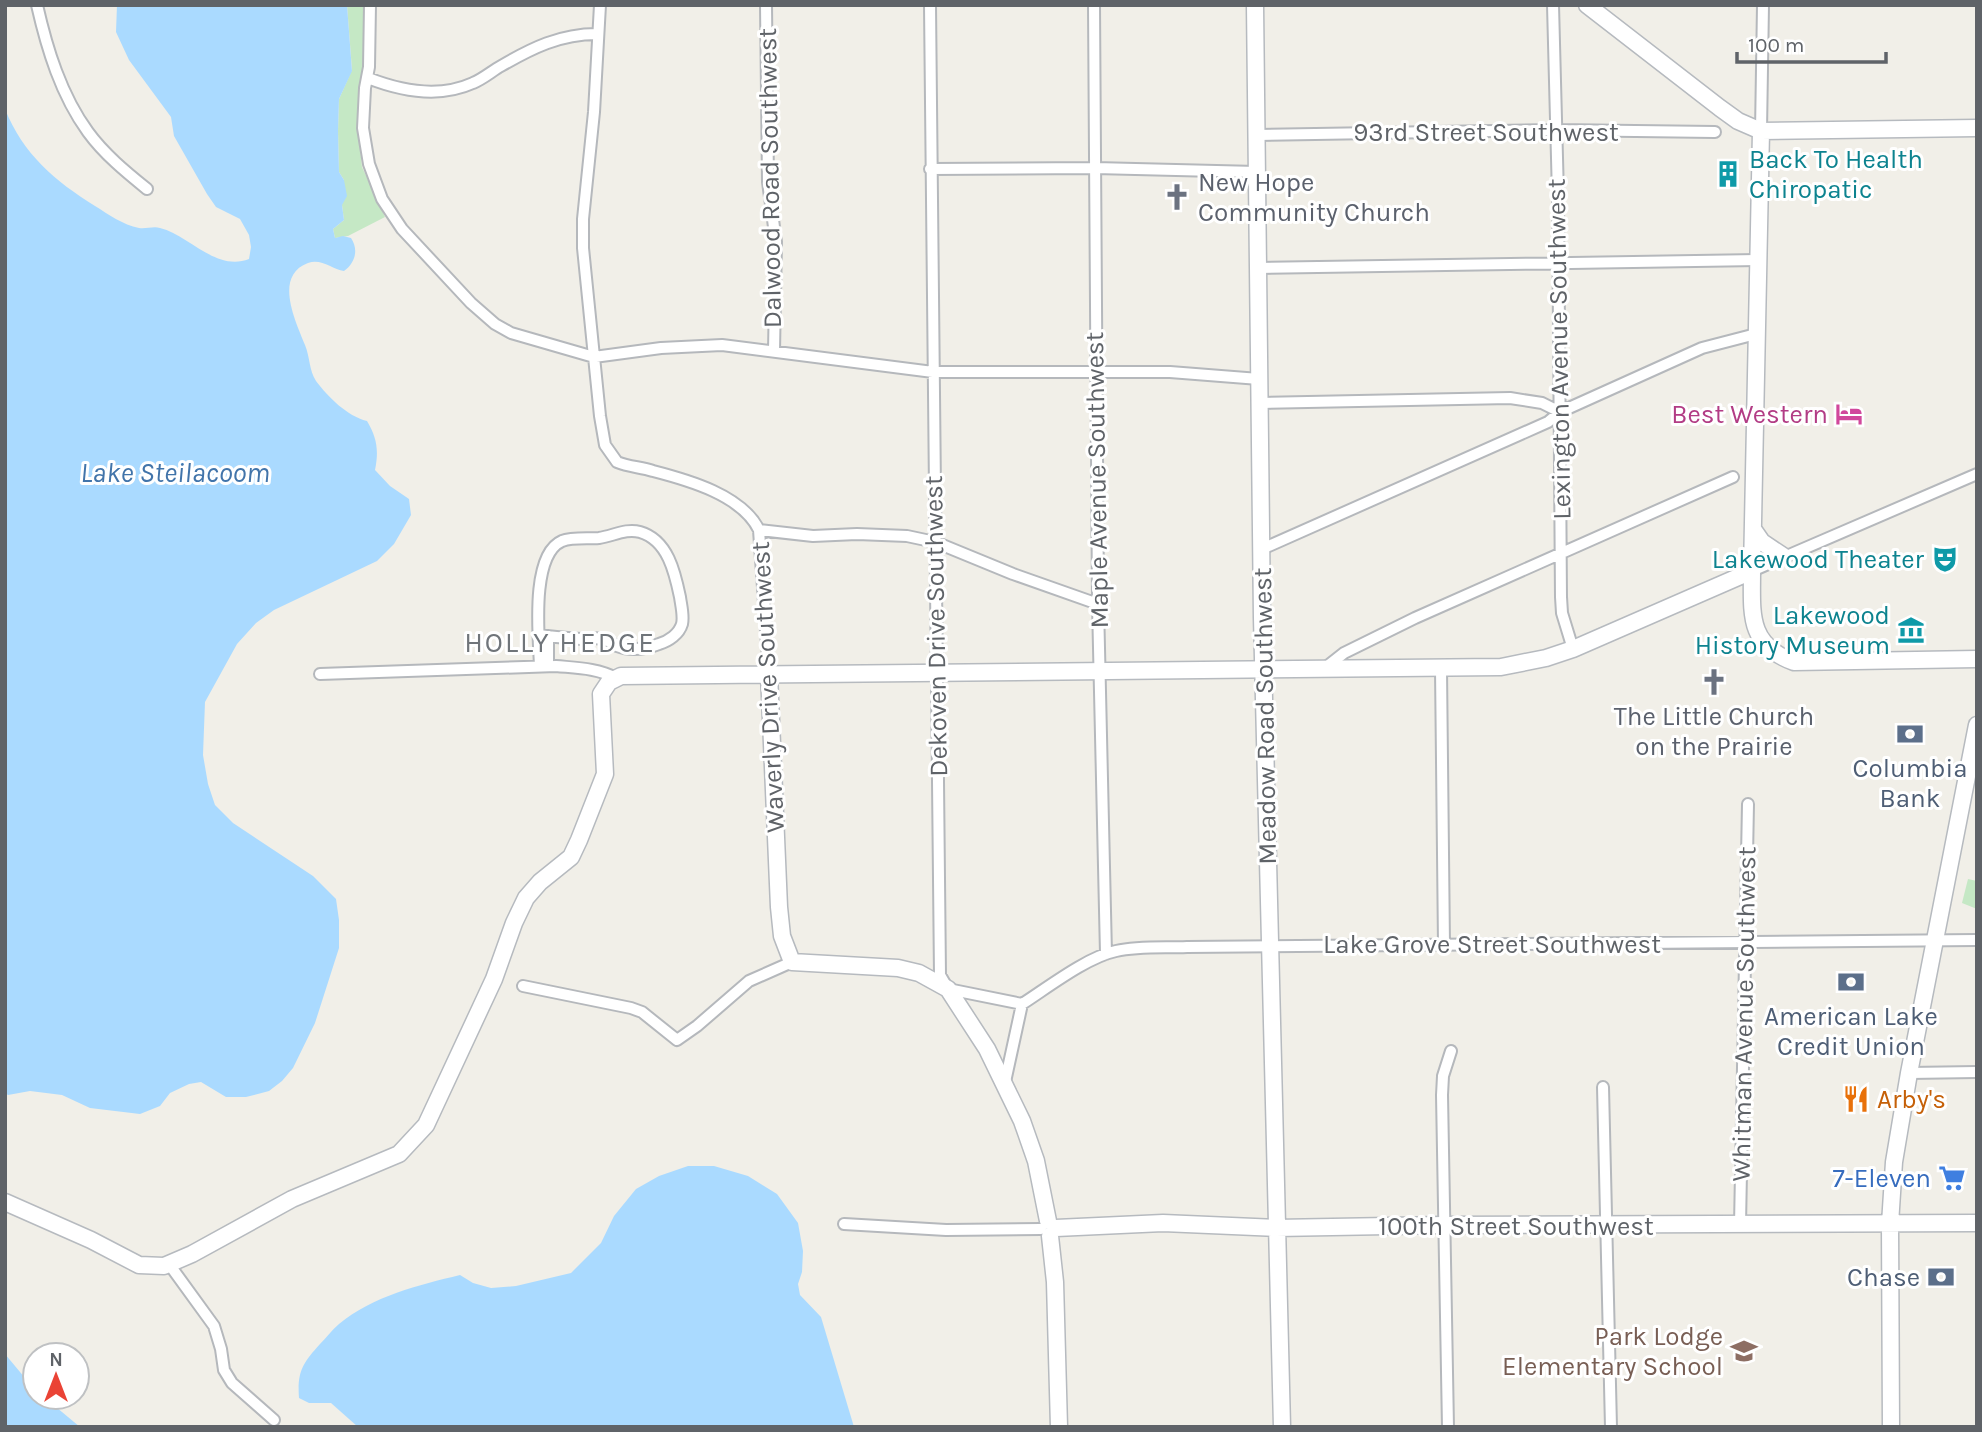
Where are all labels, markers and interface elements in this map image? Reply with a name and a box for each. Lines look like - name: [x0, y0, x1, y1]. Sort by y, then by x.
- scale bar: [1737, 21, 1886, 65]
- street label: Dalwood Road Southwest: [752, 27, 788, 328]
- text: 100 m: [1748, 33, 1805, 57]
- street label: 93rd Street Southwest: [1353, 117, 1619, 148]
- place label: Back To Health Chiropatic: [1749, 144, 1923, 205]
- building icon: Back To Health Chiropatic: [1713, 159, 1743, 189]
- place label: New Hope Community Church: [1198, 167, 1430, 228]
- street label: Lexington Avenue Southwest: [1541, 178, 1577, 520]
- church icon: New Hope Community Church: [1162, 182, 1192, 212]
- street label: Maple Avenue Southwest: [1079, 331, 1115, 629]
- place label: Best Western: [1671, 399, 1828, 430]
- hotel icon: Best Western: [1834, 399, 1864, 429]
- water label: Lake Steilacoom: [80, 456, 270, 489]
- street label: Dekoven Drive Southwest: [918, 475, 954, 777]
- street label: Waverly Drive Southwest: [745, 540, 791, 833]
- place label: Lakewood Theater: [1712, 544, 1925, 575]
- theatre icon: Lakewood Theater: [1930, 544, 1960, 574]
- street label: Meadow Road Southwest: [1247, 567, 1283, 865]
- place label: Lakewood History Museum: [1695, 600, 1890, 661]
- museum icon: Lakewood History Museum: [1896, 615, 1926, 645]
- district label: HOLLY HEDGE: [464, 626, 656, 659]
- church icon: The Little Church on the Prairie: [1699, 667, 1729, 697]
- place label: The Little Church on the Prairie: [1614, 701, 1814, 762]
- bank icon: Columbia Bank: [1895, 719, 1925, 749]
- place label: Columbia Bank: [1853, 753, 1967, 814]
- street label: Whitman Avenue Southwest: [1726, 846, 1762, 1182]
- street label: Lake Grove Street Southwest: [1323, 929, 1661, 960]
- bank icon: American Lake Credit Union: [1836, 967, 1866, 997]
- place label: American Lake Credit Union: [1764, 1001, 1938, 1062]
- restaurant icon: Arby's: [1841, 1084, 1871, 1114]
- place label: Arby's: [1877, 1084, 1946, 1115]
- place label: 7-Eleven: [1832, 1163, 1931, 1194]
- supermarket icon: 7-Eleven: [1937, 1163, 1967, 1193]
- street label: 100th Street Southwest: [1378, 1211, 1654, 1242]
- place label: Chase: [1847, 1262, 1920, 1293]
- bank icon: Chase: [1926, 1262, 1956, 1292]
- place label: Park Lodge Elementary School: [1502, 1321, 1723, 1382]
- school or university icon: Park Lodge Elementary School: [1729, 1336, 1759, 1366]
- north arrow: [21, 1341, 91, 1411]
- text: N: [49, 1349, 63, 1371]

